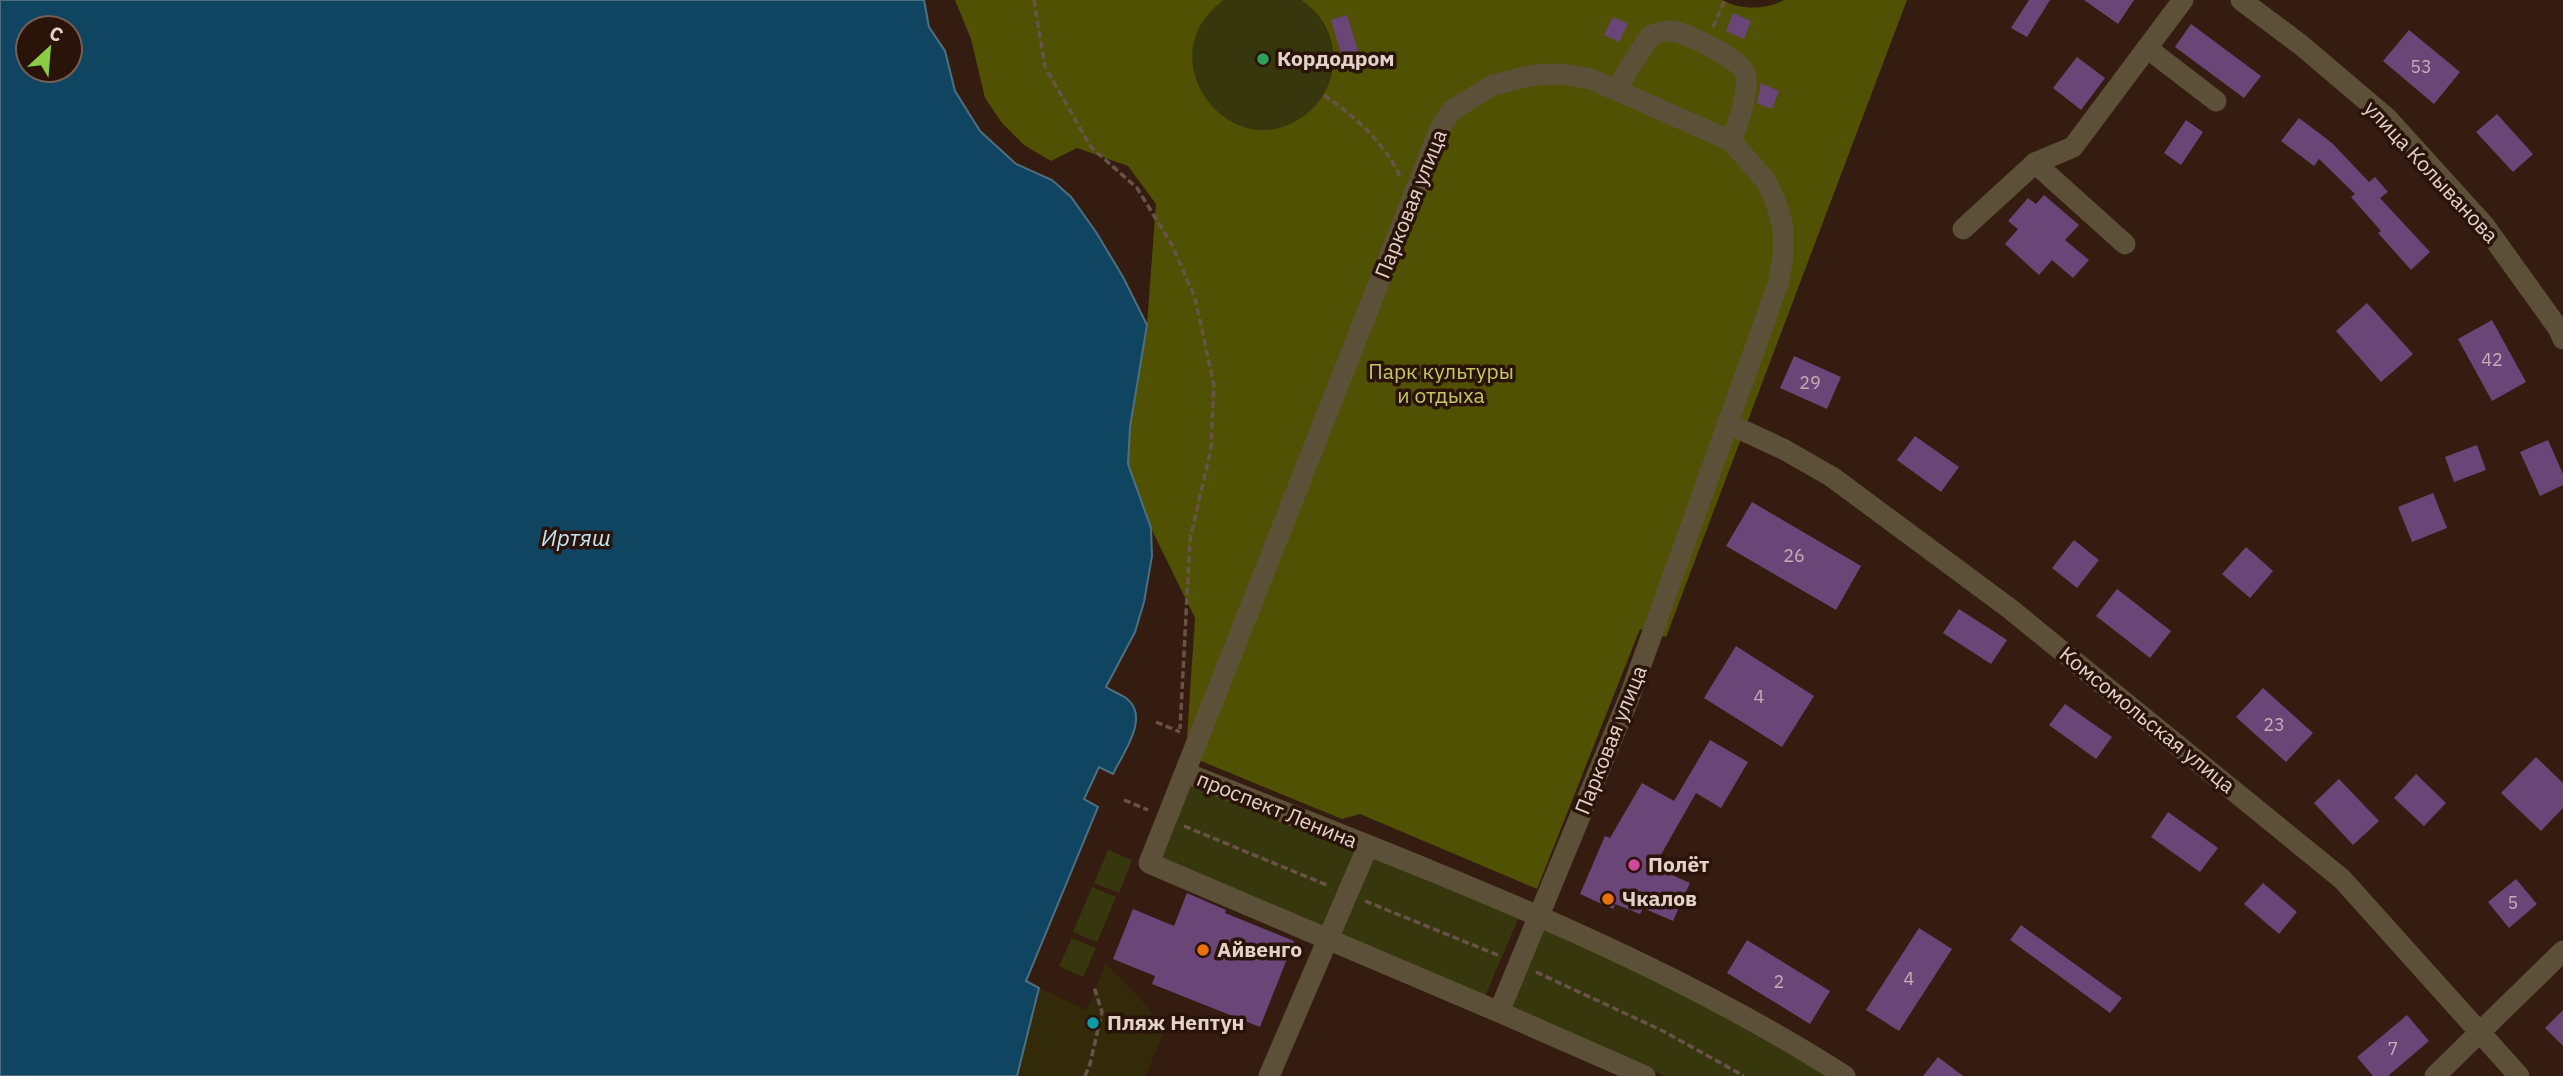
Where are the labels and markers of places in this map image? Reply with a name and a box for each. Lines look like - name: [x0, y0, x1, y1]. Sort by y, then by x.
- place label: Кордодром: [1277, 44, 1395, 72]
- marker: Кордодром: [1255, 51, 1271, 67]
- place label: Полёт: [1648, 850, 1709, 878]
- marker: Полёт: [1626, 857, 1642, 873]
- place label: Чкалов: [1622, 884, 1697, 912]
- marker: Чкалов: [1600, 891, 1616, 907]
- place label: Айвенго: [1217, 935, 1302, 963]
- marker: Айвенго: [1195, 942, 1211, 958]
- place label: Пляж Нептун: [1107, 1008, 1244, 1036]
- marker: Пляж Нептун: [1085, 1015, 1101, 1031]

